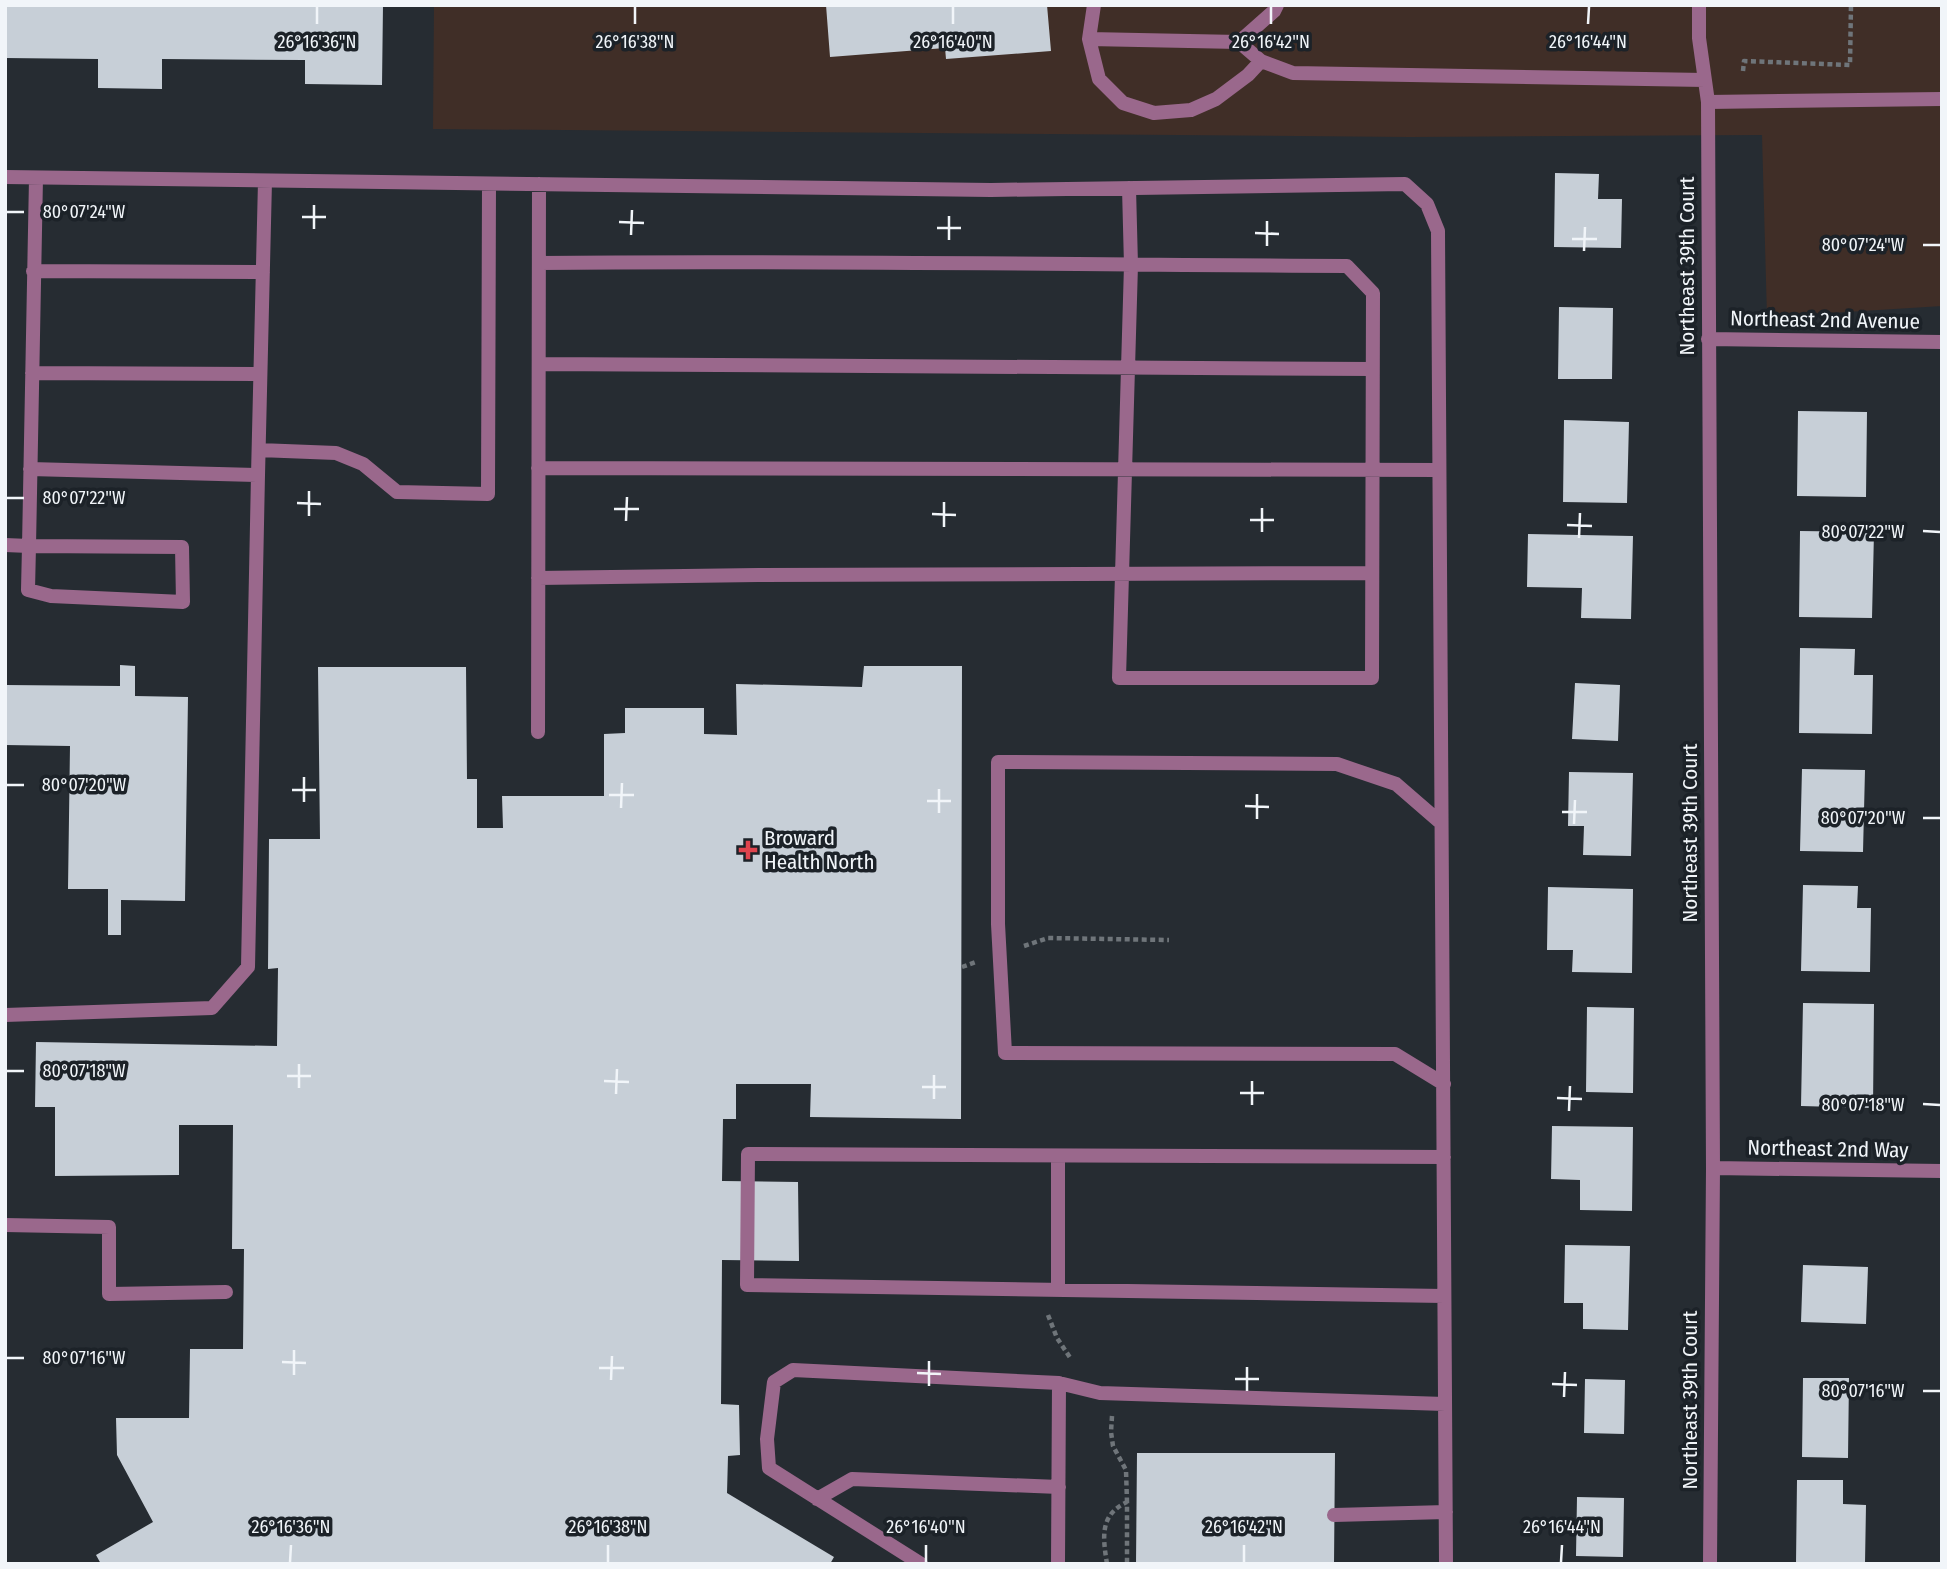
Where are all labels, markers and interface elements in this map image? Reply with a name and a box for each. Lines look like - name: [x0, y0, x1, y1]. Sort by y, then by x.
- text: 26°16'36"N: [278, 31, 356, 53]
- text: 26°16'38"N: [596, 31, 674, 53]
- text: 26°16'40"N: [913, 31, 993, 53]
- text: 26°16'42"N: [1232, 31, 1310, 53]
- text: 26°16'44"N: [1549, 31, 1627, 53]
- street label: Northeast 39th Court: [1674, 176, 1700, 355]
- text: 80°07'24"W: [43, 201, 126, 223]
- text: 80°07'24"W: [1822, 234, 1905, 256]
- street label: Northeast 2nd Avenue: [1730, 305, 1920, 335]
- text: 80°07'22"W: [42, 487, 126, 509]
- text: 80°07'22"W: [1821, 521, 1905, 543]
- street label: Northeast 39th Court: [1677, 743, 1703, 922]
- text: 80°07'20"W: [42, 774, 127, 796]
- text: 80°07'20"W: [1821, 807, 1906, 829]
- place label: Broward Health North: [764, 825, 874, 875]
- marker: Broward Health North: [738, 840, 758, 860]
- text: 80°07'18"W: [43, 1060, 126, 1082]
- text: 80°07'18"W: [1822, 1094, 1905, 1116]
- street label: Northeast 2nd Way: [1747, 1135, 1909, 1163]
- street label: Northeast 39th Court: [1677, 1310, 1703, 1489]
- text: 80°07'16"W: [43, 1347, 126, 1369]
- text: 80°07'16"W: [1822, 1380, 1905, 1402]
- text: 26°16'36"N: [252, 1516, 330, 1538]
- text: 26°16'38"N: [569, 1516, 647, 1538]
- text: 26°16'40"N: [886, 1516, 966, 1538]
- text: 26°16'42"N: [1205, 1516, 1283, 1538]
- text: 26°16'44"N: [1523, 1516, 1601, 1538]

